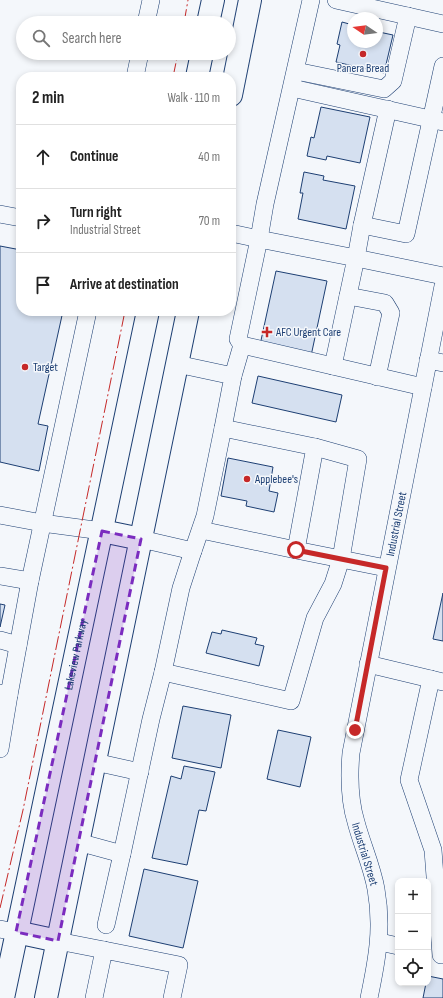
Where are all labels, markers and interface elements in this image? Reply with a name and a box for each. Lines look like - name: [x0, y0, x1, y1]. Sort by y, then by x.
- north arrow: [347, 12, 383, 48]
- search box: [16, 16, 236, 60]
- icon: search: [30, 27, 52, 49]
- text: Search here: [62, 29, 122, 48]
- marker: Panera Bread: [358, 49, 368, 59]
- place label: Panera Bread: [337, 61, 389, 76]
- text: 2 min: [32, 88, 64, 108]
- text: Walk · 110 m: [167, 90, 220, 106]
- icon: ahead: [32, 146, 54, 168]
- text: Continue: [70, 147, 119, 166]
- text: 40 m: [198, 149, 220, 165]
- text: Turn right: [70, 203, 122, 222]
- icon: right: [32, 210, 54, 232]
- text: 70 m: [199, 213, 220, 229]
- text: Industrial Street: [70, 222, 141, 238]
- icon: arrive: [32, 274, 54, 296]
- text: Arrive at destination: [70, 275, 179, 294]
- place label: AFC Urgent Care: [275, 325, 341, 340]
- marker: AFC Urgent Care: [261, 326, 273, 338]
- place label: Target: [33, 360, 58, 375]
- marker: Target: [20, 362, 30, 372]
- place label: Applebee's: [254, 472, 298, 487]
- marker: Applebee's: [242, 474, 252, 484]
- street label: Industrial Street: [383, 490, 410, 558]
- route start: [287, 541, 305, 559]
- street label: Lakeview Parkway: [61, 618, 91, 691]
- route end: [346, 721, 364, 739]
- street label: Industrial Street: [348, 821, 381, 888]
- map controls: [395, 878, 431, 986]
- button: +: [395, 878, 431, 914]
- button: −: [395, 914, 431, 950]
- button: locate: [395, 950, 431, 986]

